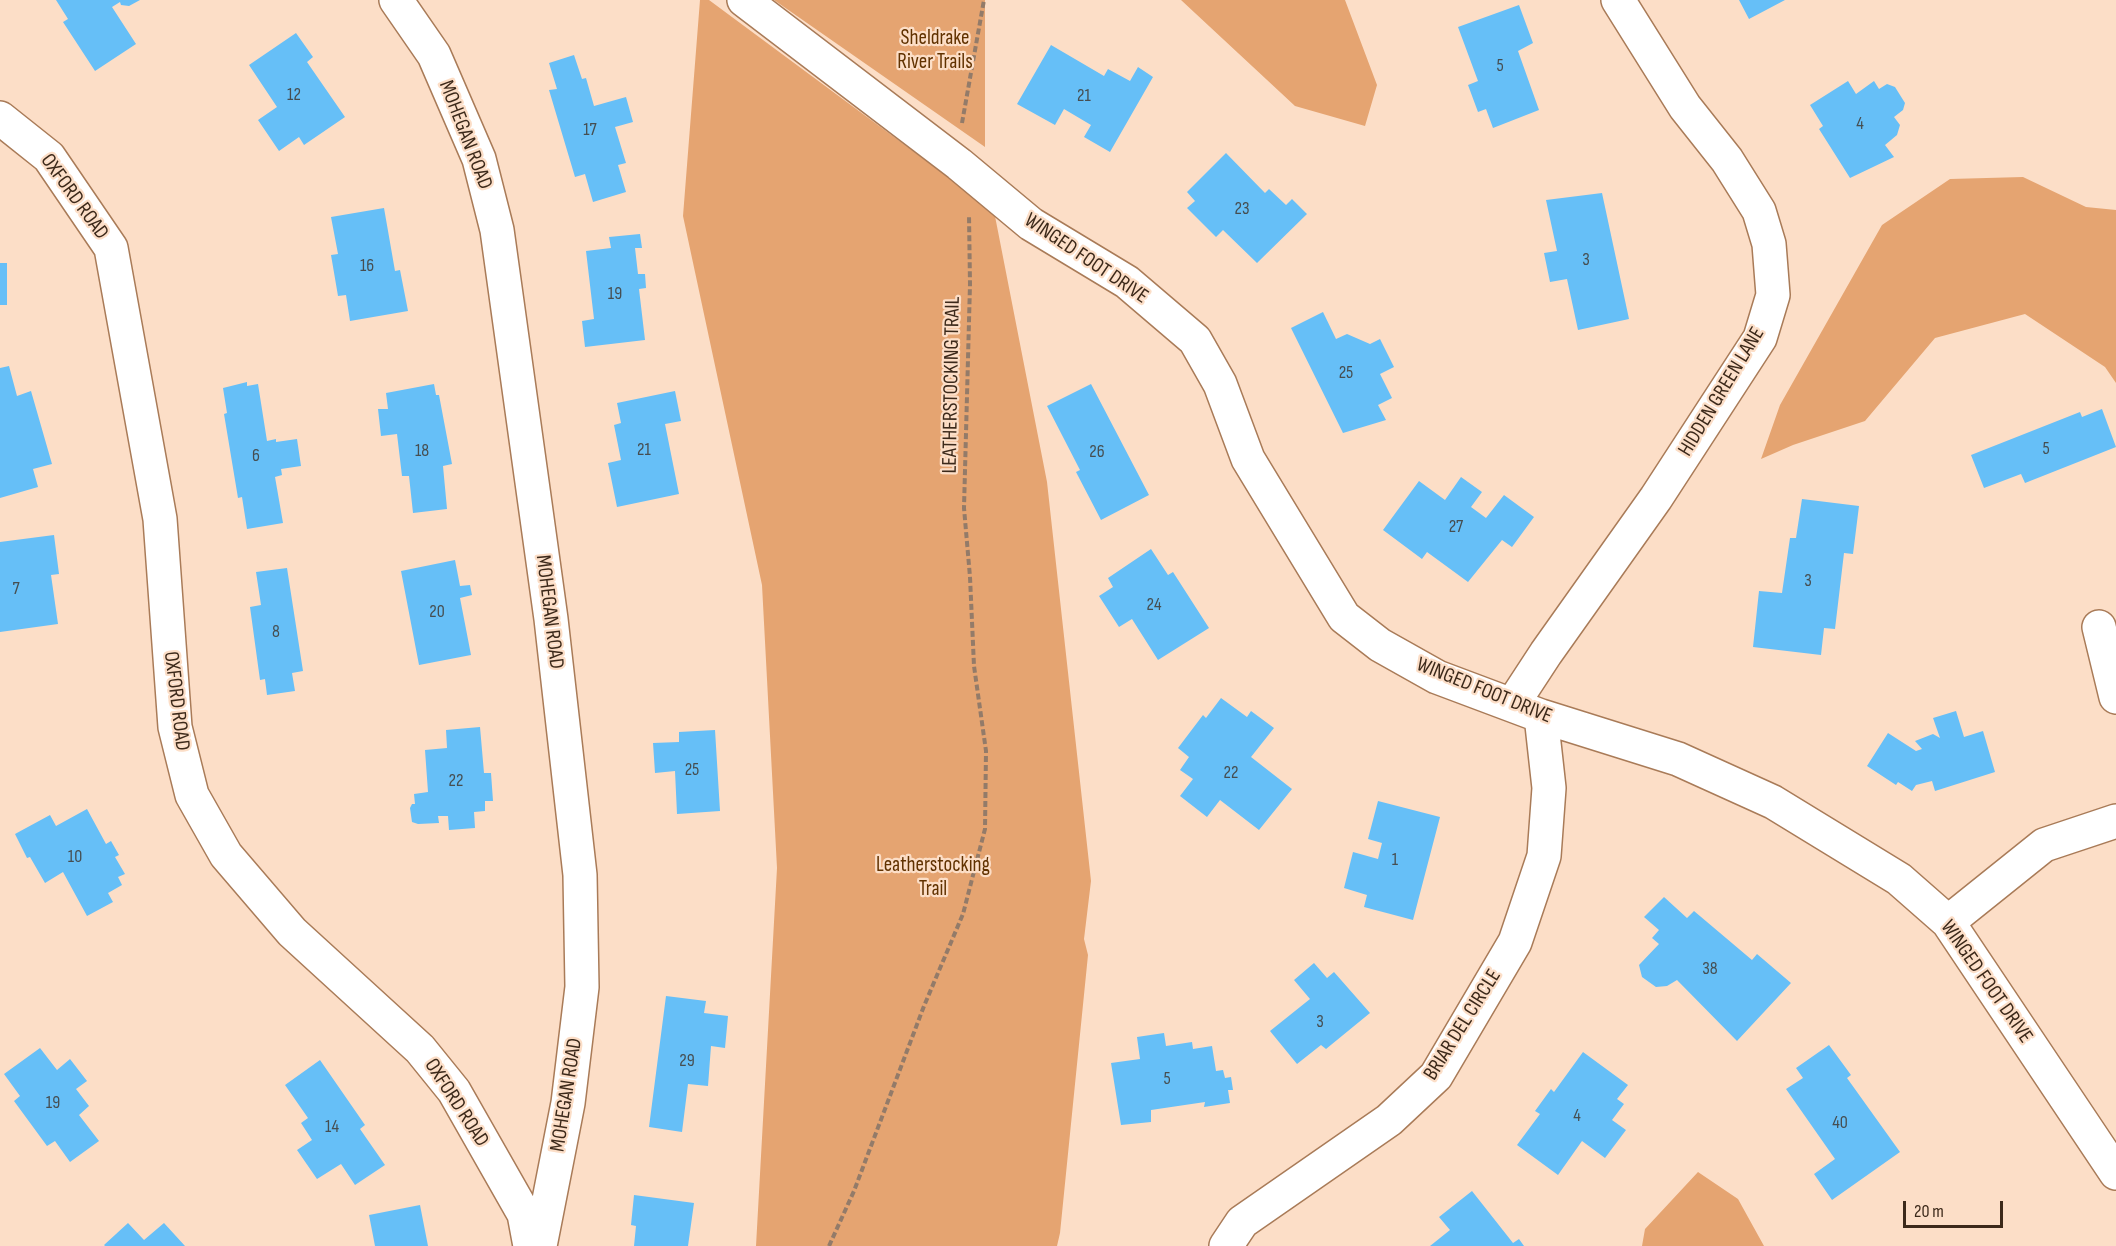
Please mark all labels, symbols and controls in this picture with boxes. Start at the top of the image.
park label: Sheldrake River Trails [897,26,973,76]
house number: 5 [1496,55,1504,77]
street label: MOHEGAN ROAD [433,77,497,193]
house number: 12 [287,84,301,106]
house number: 21 [1077,85,1091,107]
house number: 4 [1856,113,1864,135]
house number: 17 [583,119,597,141]
street label: OXFORD ROAD [34,149,114,245]
house number: 23 [1235,198,1249,220]
street label: WINGED FOOT DRIVE [1019,208,1153,310]
house number: 3 [1582,249,1590,271]
house number: 16 [360,255,374,277]
house number: 19 [608,283,622,305]
street label: LEATHERSTOCKING TRAIL [938,296,966,474]
street label: HIDDEN GREEN LANE [1674,323,1770,461]
house number: 25 [1339,362,1353,384]
house number: 5 [2042,438,2050,460]
house number: 21 [637,439,651,461]
house number: 18 [415,440,429,462]
house number: 26 [1089,441,1105,463]
house number: 6 [252,445,260,467]
house number: 27 [1449,516,1463,538]
street label: MOHEGAN ROAD [530,554,568,670]
house number: 3 [1804,570,1812,592]
house number: 7 [12,578,20,600]
house number: 24 [1147,594,1161,616]
house number: 20 [429,601,445,623]
house number: 8 [272,621,280,643]
street label: OXFORD ROAD [157,650,195,752]
street label: WINGED FOOT DRIVE [1413,652,1555,730]
house number: 25 [685,759,699,781]
house number: 22 [1224,762,1238,784]
house number: 22 [449,770,463,792]
house number: 10 [68,846,82,868]
house number: 1 [1392,849,1398,871]
park label: Leatherstocking Trail [876,853,990,903]
street label: WINGED FOOT DRIVE [1934,916,2038,1048]
house number: 38 [1702,958,1718,980]
street label: BRIAR DEL CIRCLE [1419,965,1507,1085]
house number: 3 [1316,1011,1324,1033]
street label: MOHEGAN ROAD [546,1036,588,1154]
house number: 29 [679,1050,695,1072]
street label: OXFORD ROAD [418,1054,494,1152]
house number: 5 [1163,1068,1171,1090]
house number: 19 [46,1092,60,1114]
house number: 4 [1573,1105,1581,1127]
house number: 40 [1832,1112,1848,1134]
house number: 14 [325,1116,339,1138]
scale bar [1906,1189,2006,1227]
text: 20 m [1914,1201,1944,1222]

